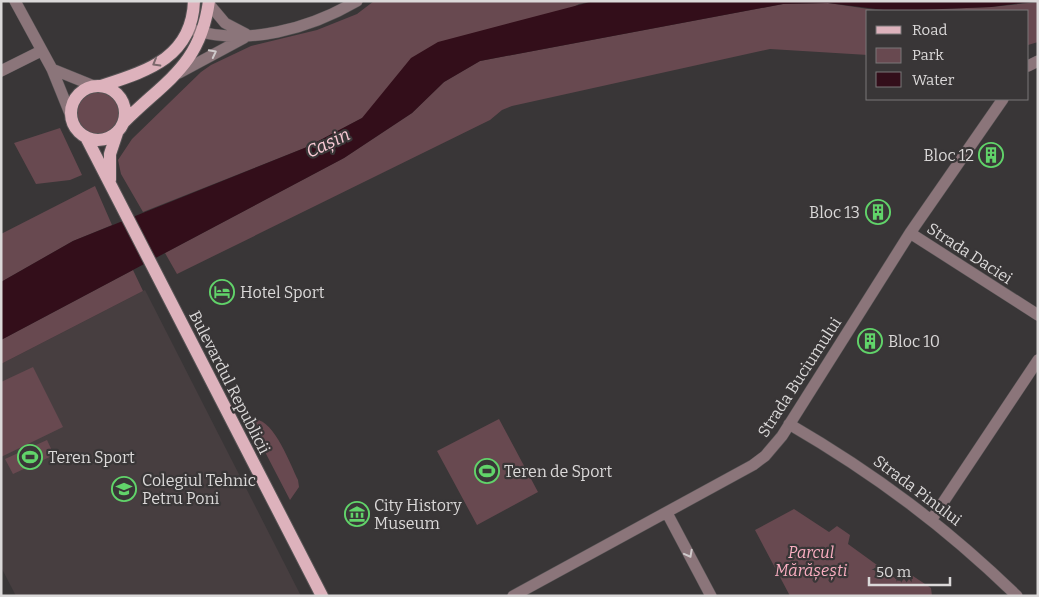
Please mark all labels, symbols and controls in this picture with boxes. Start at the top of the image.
legend [866,10,1029,100]
text: Road [912,21,947,39]
text: Park [912,46,944,64]
one-way arrow [207,49,216,59]
one-way arrow [153,57,162,67]
text: Water [912,71,955,89]
water label: Cașin [303,123,353,163]
building icon: Bloc 12 [978,142,1004,168]
place label: Bloc 12 [923,146,974,165]
building icon: Bloc 13 [865,199,891,225]
place label: Bloc 13 [809,203,860,222]
street label: Strada Daciei [923,219,1016,288]
hotel icon: Hotel Sport [209,279,235,305]
place label: Hotel Sport [240,283,325,302]
street label: Bulevardul Republicii [185,307,274,457]
street label: Strada Buciumului [754,314,845,441]
building icon: Bloc 10 [857,328,883,354]
place label: Bloc 10 [888,332,940,351]
sports icon: Teren Sport [17,444,43,470]
place label: Teren Sport [48,448,135,467]
street label: Strada Pinului [870,451,966,530]
sports icon: Teren de Sport [474,458,500,484]
place label: Teren de Sport [504,462,612,481]
place label: Colegiul Tehnic Petru Poni [142,471,256,508]
school or university icon: Colegiul Tehnic Petru Poni [111,476,137,502]
place label: City History Museum [374,496,462,533]
museum icon: City History Museum [344,501,370,527]
park label: Parcul Mărășești [775,543,848,581]
one-way arrow [683,549,693,558]
scale bar [869,554,950,586]
text: 50 m [876,563,912,581]

